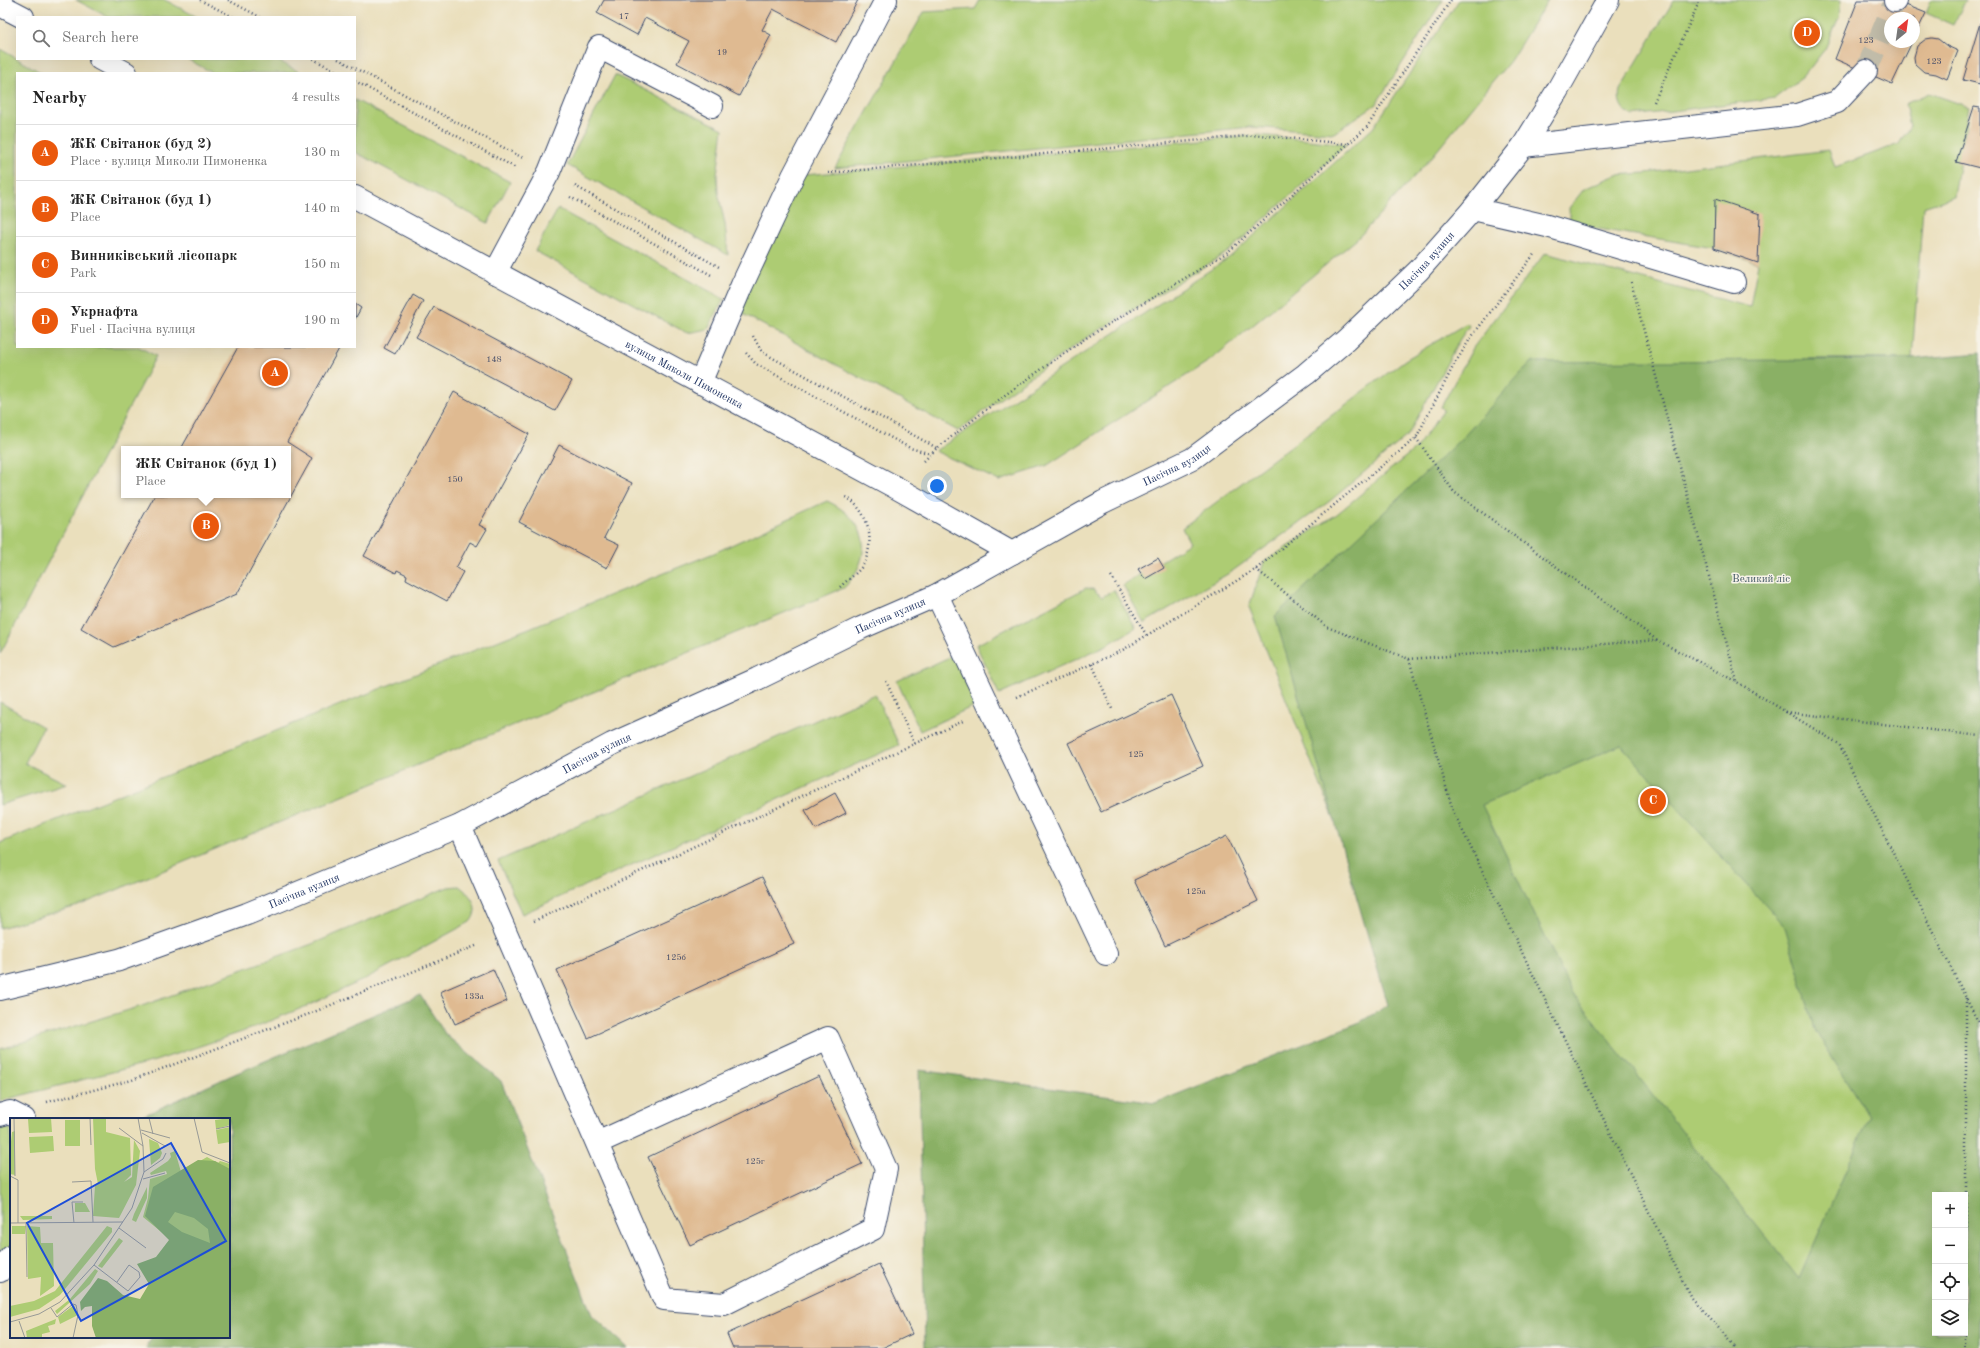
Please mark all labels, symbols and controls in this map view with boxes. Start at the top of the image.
house number: 17 [619,12,629,21]
north arrow [1884,12,1920,48]
search box [16,16,356,60]
pin: D [1794,18,1820,48]
icon: search [30,27,52,49]
text: Search here [62,31,139,46]
house number: 123 [1858,36,1874,45]
house number: 19 [717,48,727,57]
house number: 123 [1926,57,1942,66]
text: Nearby [32,90,87,107]
text: 4 results [291,91,340,104]
text: ЖК Світанок (буд 2) [70,137,211,152]
text: A [40,146,50,159]
text: 130 m [303,146,340,159]
text: Place · вулиця Миколи Пимоненка [70,155,267,168]
text: ЖК Світанок (буд 1) [70,193,211,208]
text: B [40,202,50,215]
text: 140 m [303,202,340,215]
text: Place [70,211,100,224]
street label: Пасічна вулиця [1397,230,1457,293]
text: Винниківський лісопарк [70,249,237,264]
text: C [41,258,49,271]
text: 150 m [303,258,340,271]
text: Park [70,267,97,280]
text: Укрнафта [70,305,138,320]
text: D [40,314,50,327]
text: 190 m [303,314,340,327]
text: Fuel · Пасічна вулиця [70,323,196,336]
street label: вулиця Миколи Пимоненка [623,339,745,412]
house number: 148 [486,355,502,364]
pin: A [262,358,288,388]
street label: Пасічна вулиця [1141,443,1214,489]
popup [121,446,291,498]
text: ЖК Світанок (буд 1) [135,457,277,472]
text: Place [135,475,166,488]
house number: 150 [447,475,463,484]
your location [927,476,947,496]
pin: B [193,511,219,541]
park label: Великий ліс [1732,574,1790,585]
street label: Пасічна вулиця [854,597,928,637]
street label: Пасічна вулиця [561,732,634,777]
house number: 125 [1128,750,1144,759]
pin: C [1640,786,1666,816]
street label: Пасічна вулиця [267,872,342,911]
house number: 125а [1186,887,1207,896]
house number: 125б [666,953,687,962]
house number: 133а [464,992,485,1001]
inset map [10,1118,230,1338]
house number: 125г [745,1157,765,1166]
map controls [1932,1192,1968,1336]
button: + [1932,1192,1968,1228]
button: − [1932,1228,1968,1264]
button: locate [1932,1264,1968,1300]
button: layers [1932,1300,1968,1336]

